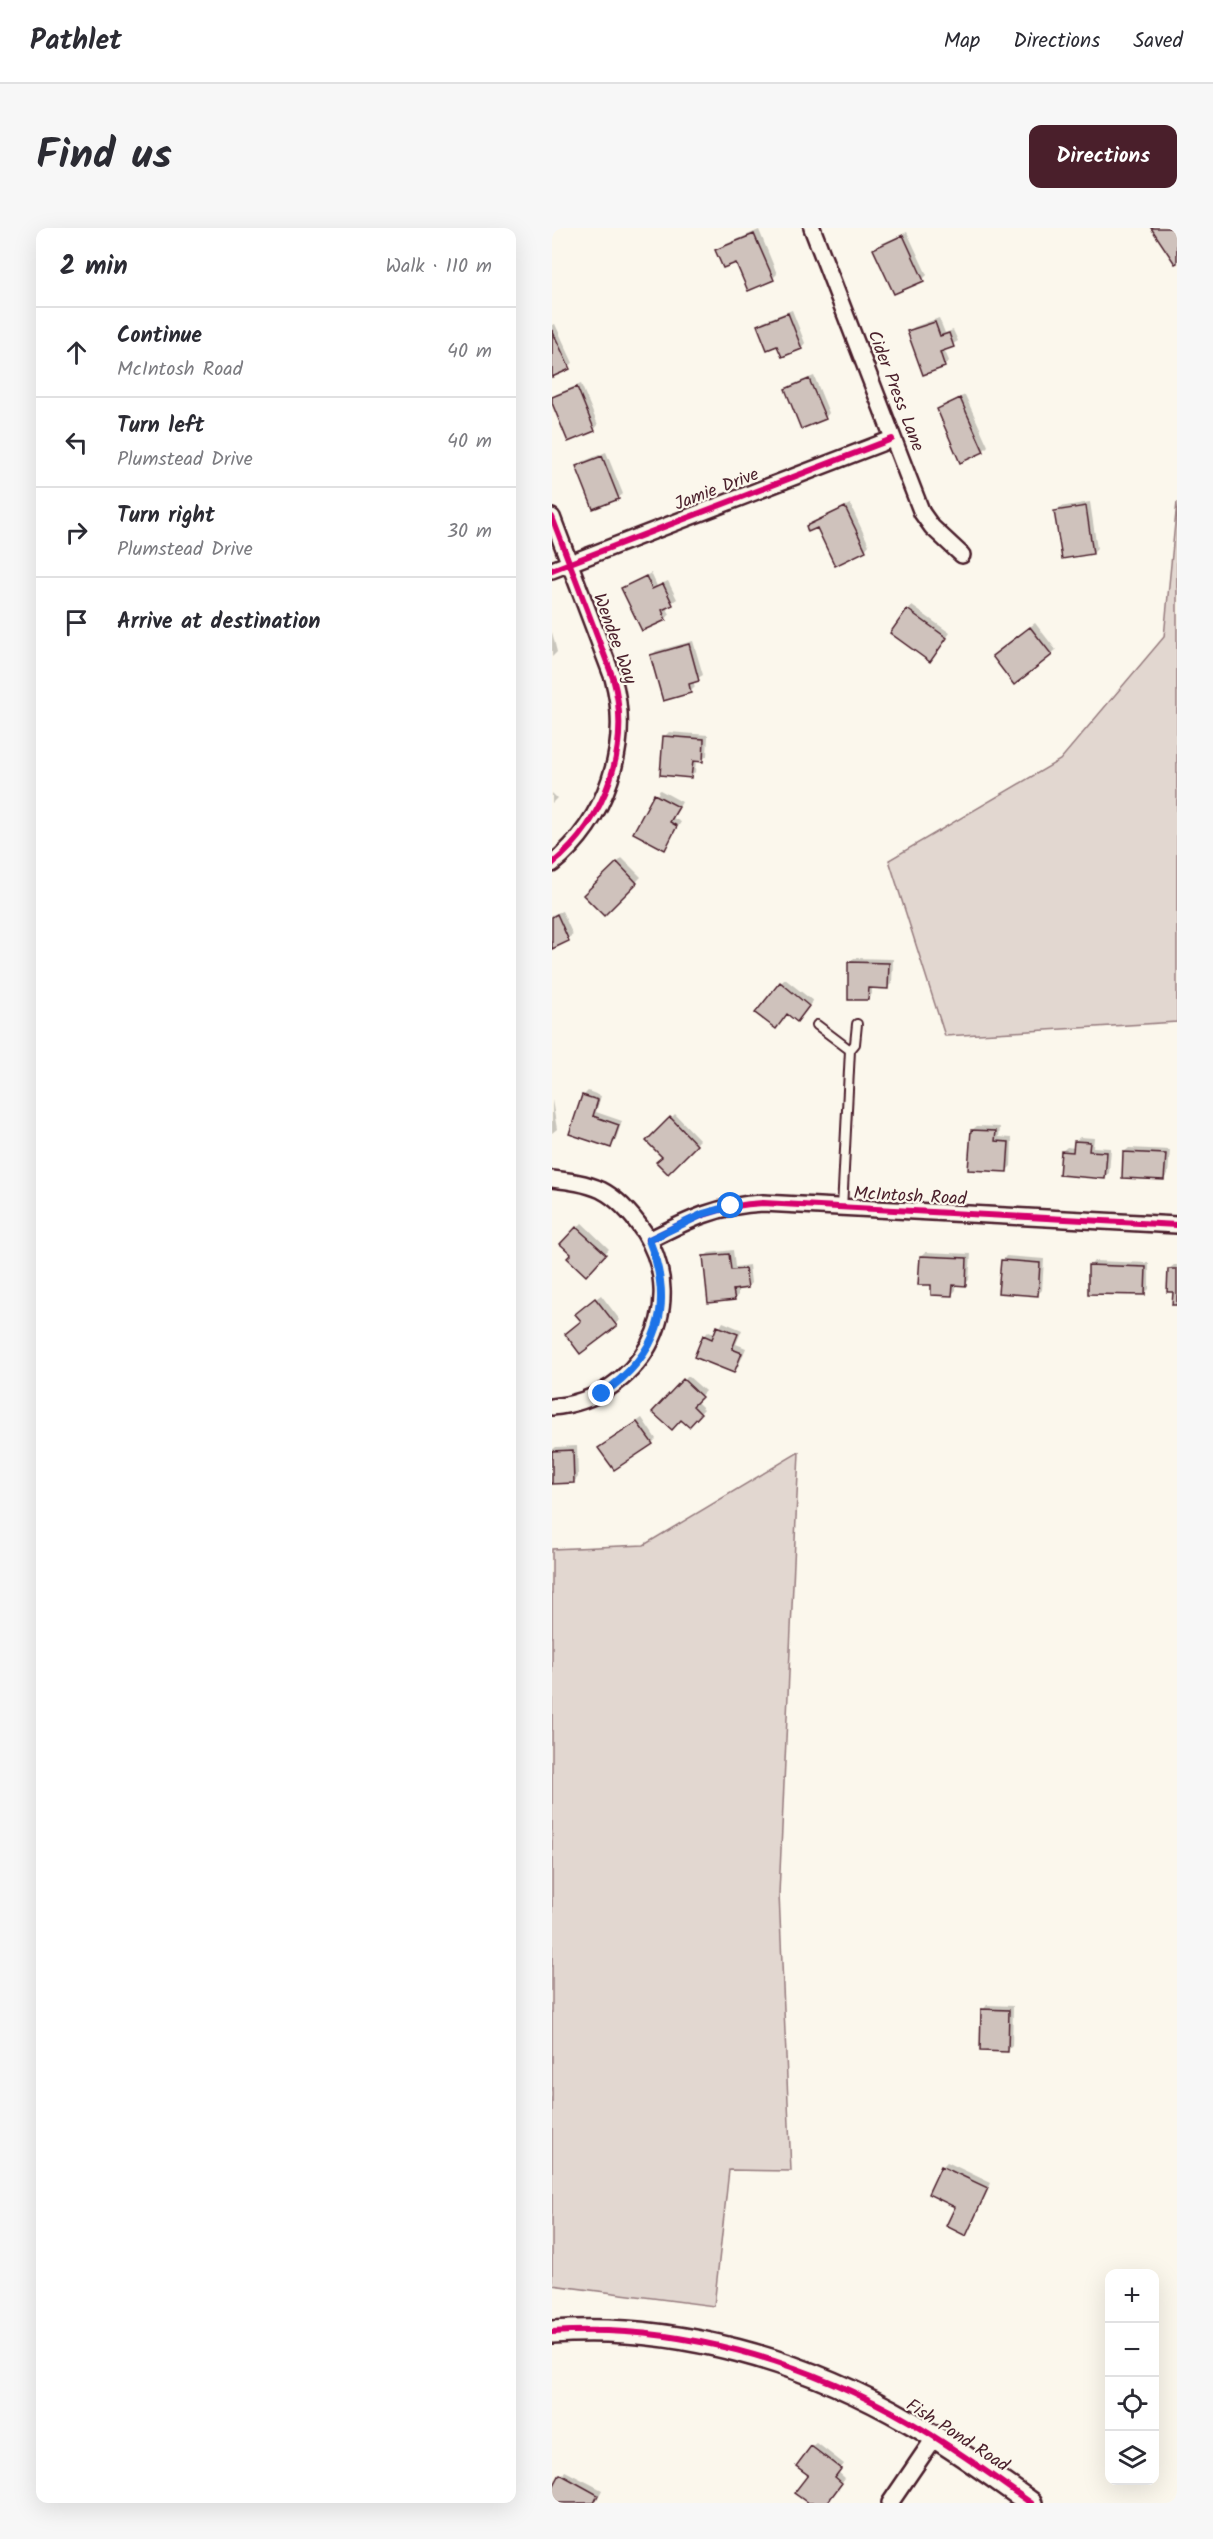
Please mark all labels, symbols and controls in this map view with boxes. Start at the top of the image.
text: Pathlet [30,19,122,64]
text: Map [944,25,980,58]
text: Directions [1013,25,1100,58]
text: Saved [1133,25,1183,58]
text: Find us [36,123,172,190]
button: Directions [1029,125,1177,188]
text: 2 min [60,246,128,288]
text: Walk · 110 m [385,251,492,283]
text: Continue [117,319,202,354]
street label: Cider Press Lane [859,326,931,456]
icon: ahead [60,336,93,369]
text: 40 m [447,336,492,368]
text: McIntosh Road [117,354,243,386]
text: Turn left [117,409,204,444]
icon: left [60,426,93,459]
text: 40 m [447,426,492,458]
text: Plumstead Drive [117,444,253,476]
street label: Jamie Drive [671,461,763,519]
text: Turn right [117,499,215,534]
icon: right [60,516,93,549]
text: 30 m [447,516,492,548]
text: Plumstead Drive [117,534,253,566]
street label: Wendee Way [584,589,644,689]
text: Arrive at destination [117,605,320,640]
icon: arrive [60,606,93,639]
street label: McIntosh Road [853,1180,968,1214]
route start [717,1192,743,1218]
route end [588,1380,614,1406]
map controls [1105,2269,1159,2485]
button: + [1105,2269,1159,2323]
button: − [1105,2323,1159,2377]
button: locate [1105,2377,1159,2431]
street label: Fish Pond Road [900,2392,1015,2481]
button: layers [1105,2431,1159,2485]

